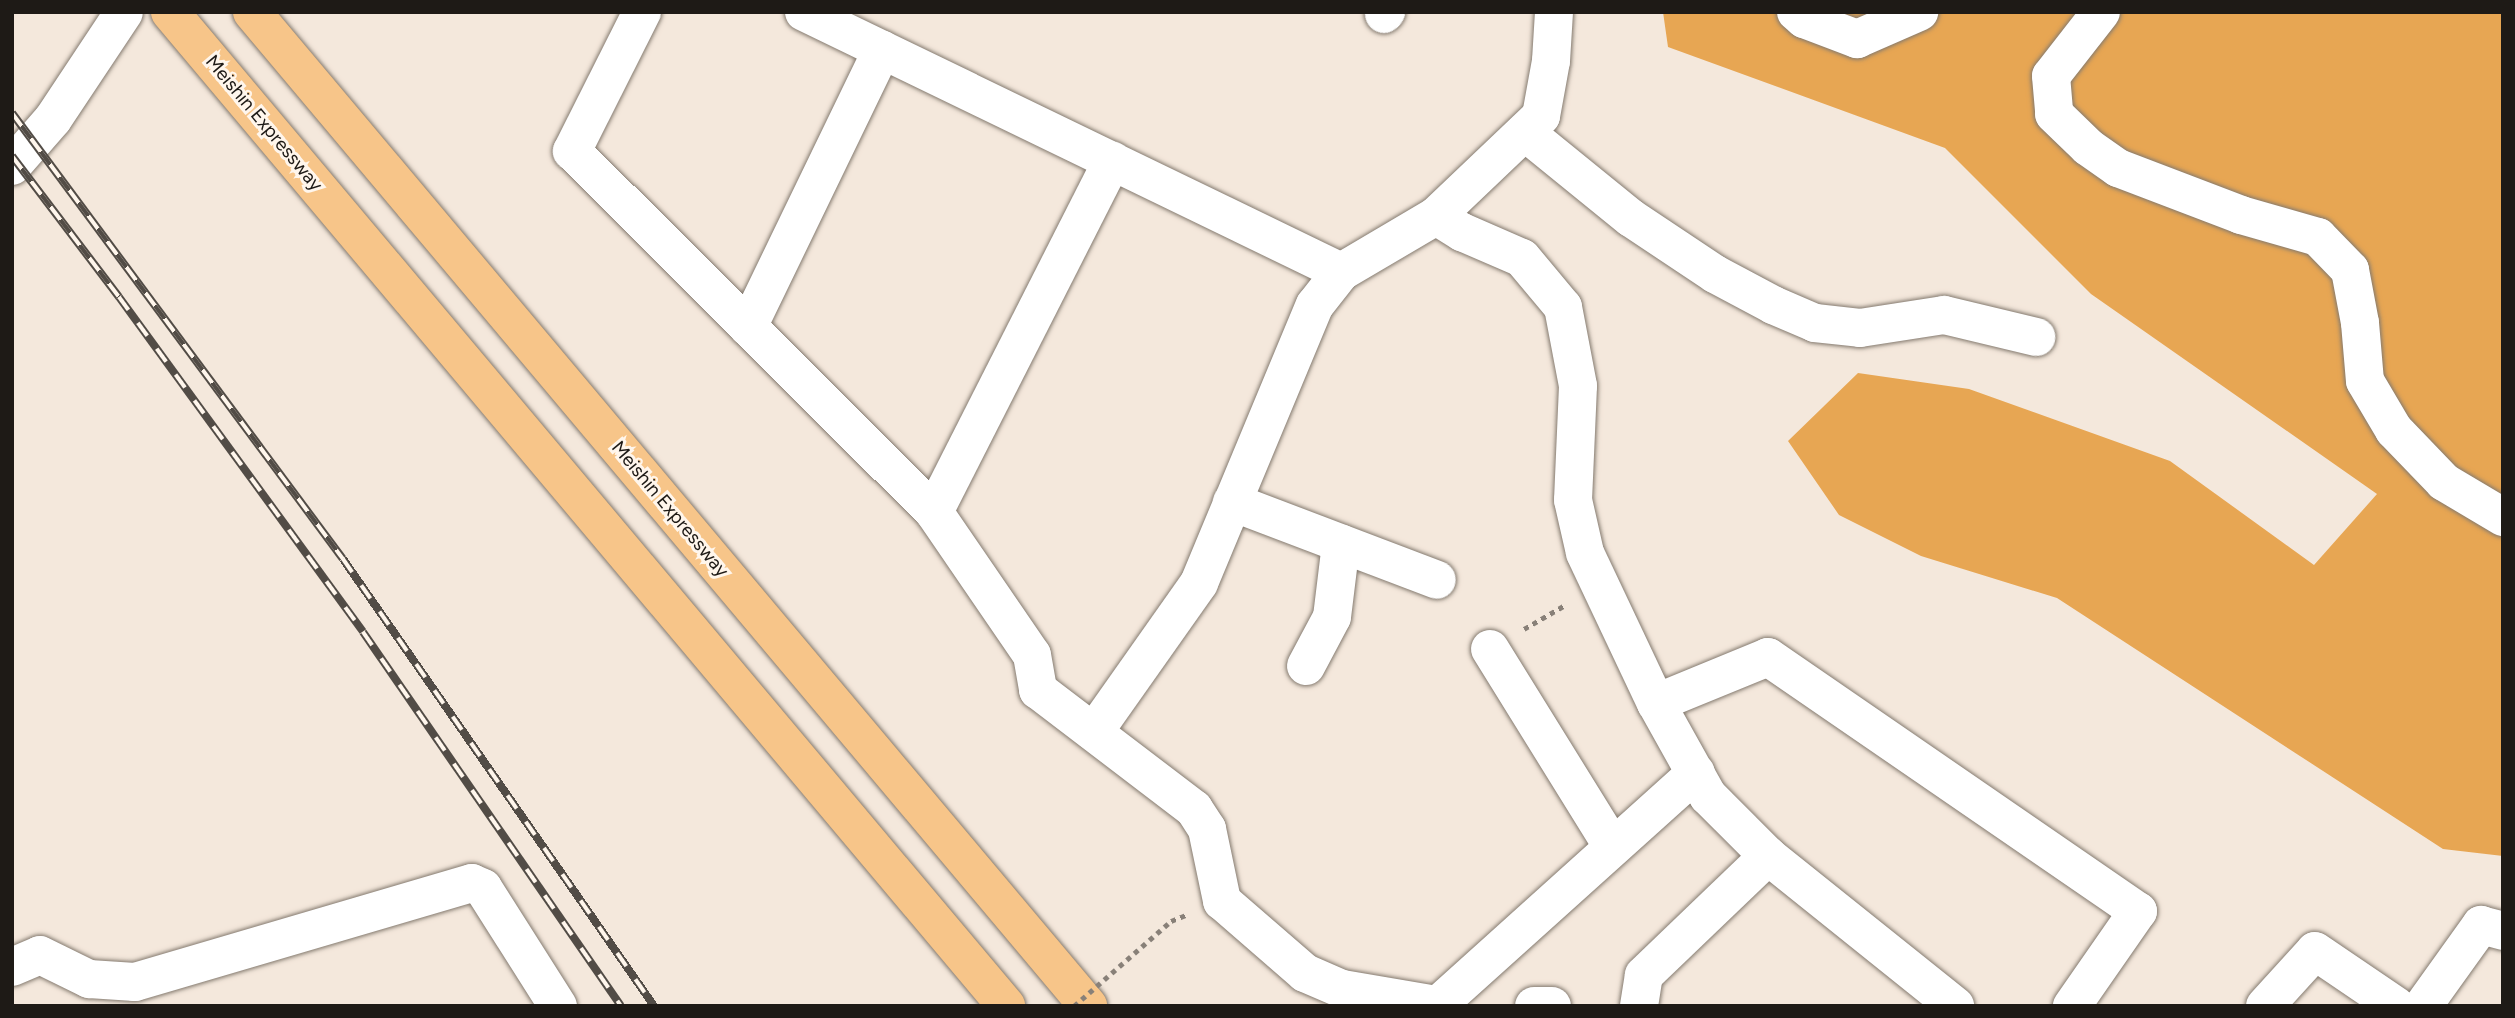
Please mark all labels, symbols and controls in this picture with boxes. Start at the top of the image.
street label: Meishin Expressway [201,50,327,196]
street label: Meishin Expressway [607,436,733,582]

